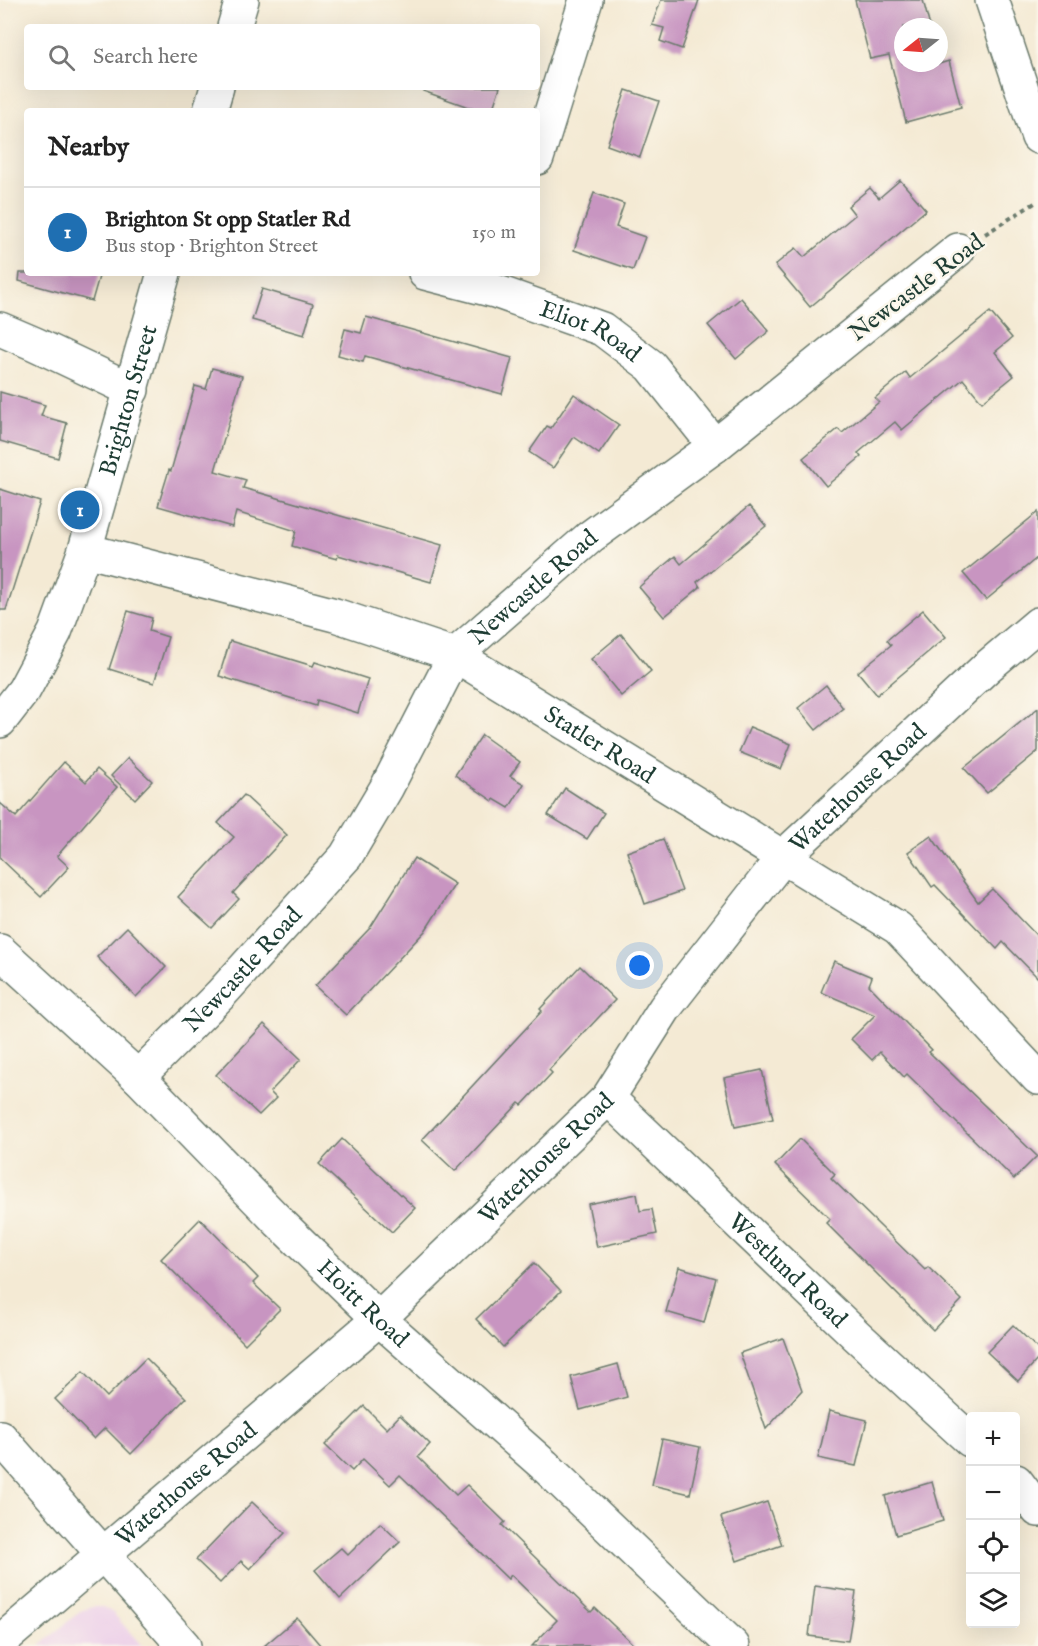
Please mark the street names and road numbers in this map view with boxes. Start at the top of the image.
street label: Newcastle Road [843,227,991,349]
street label: Eliot Road [535,294,647,370]
street label: Brighton Street [93,322,165,480]
street label: Newcastle Road [463,523,605,653]
street label: Statler Road [538,700,661,792]
street label: Waterhouse Road [783,717,934,860]
street label: Newcastle Road [177,901,310,1040]
street label: Waterhouse Road [473,1086,621,1231]
street label: Westlund Road [721,1207,853,1335]
street label: Hoitt Road [310,1253,415,1355]
street label: Waterhouse Road [109,1416,264,1554]

